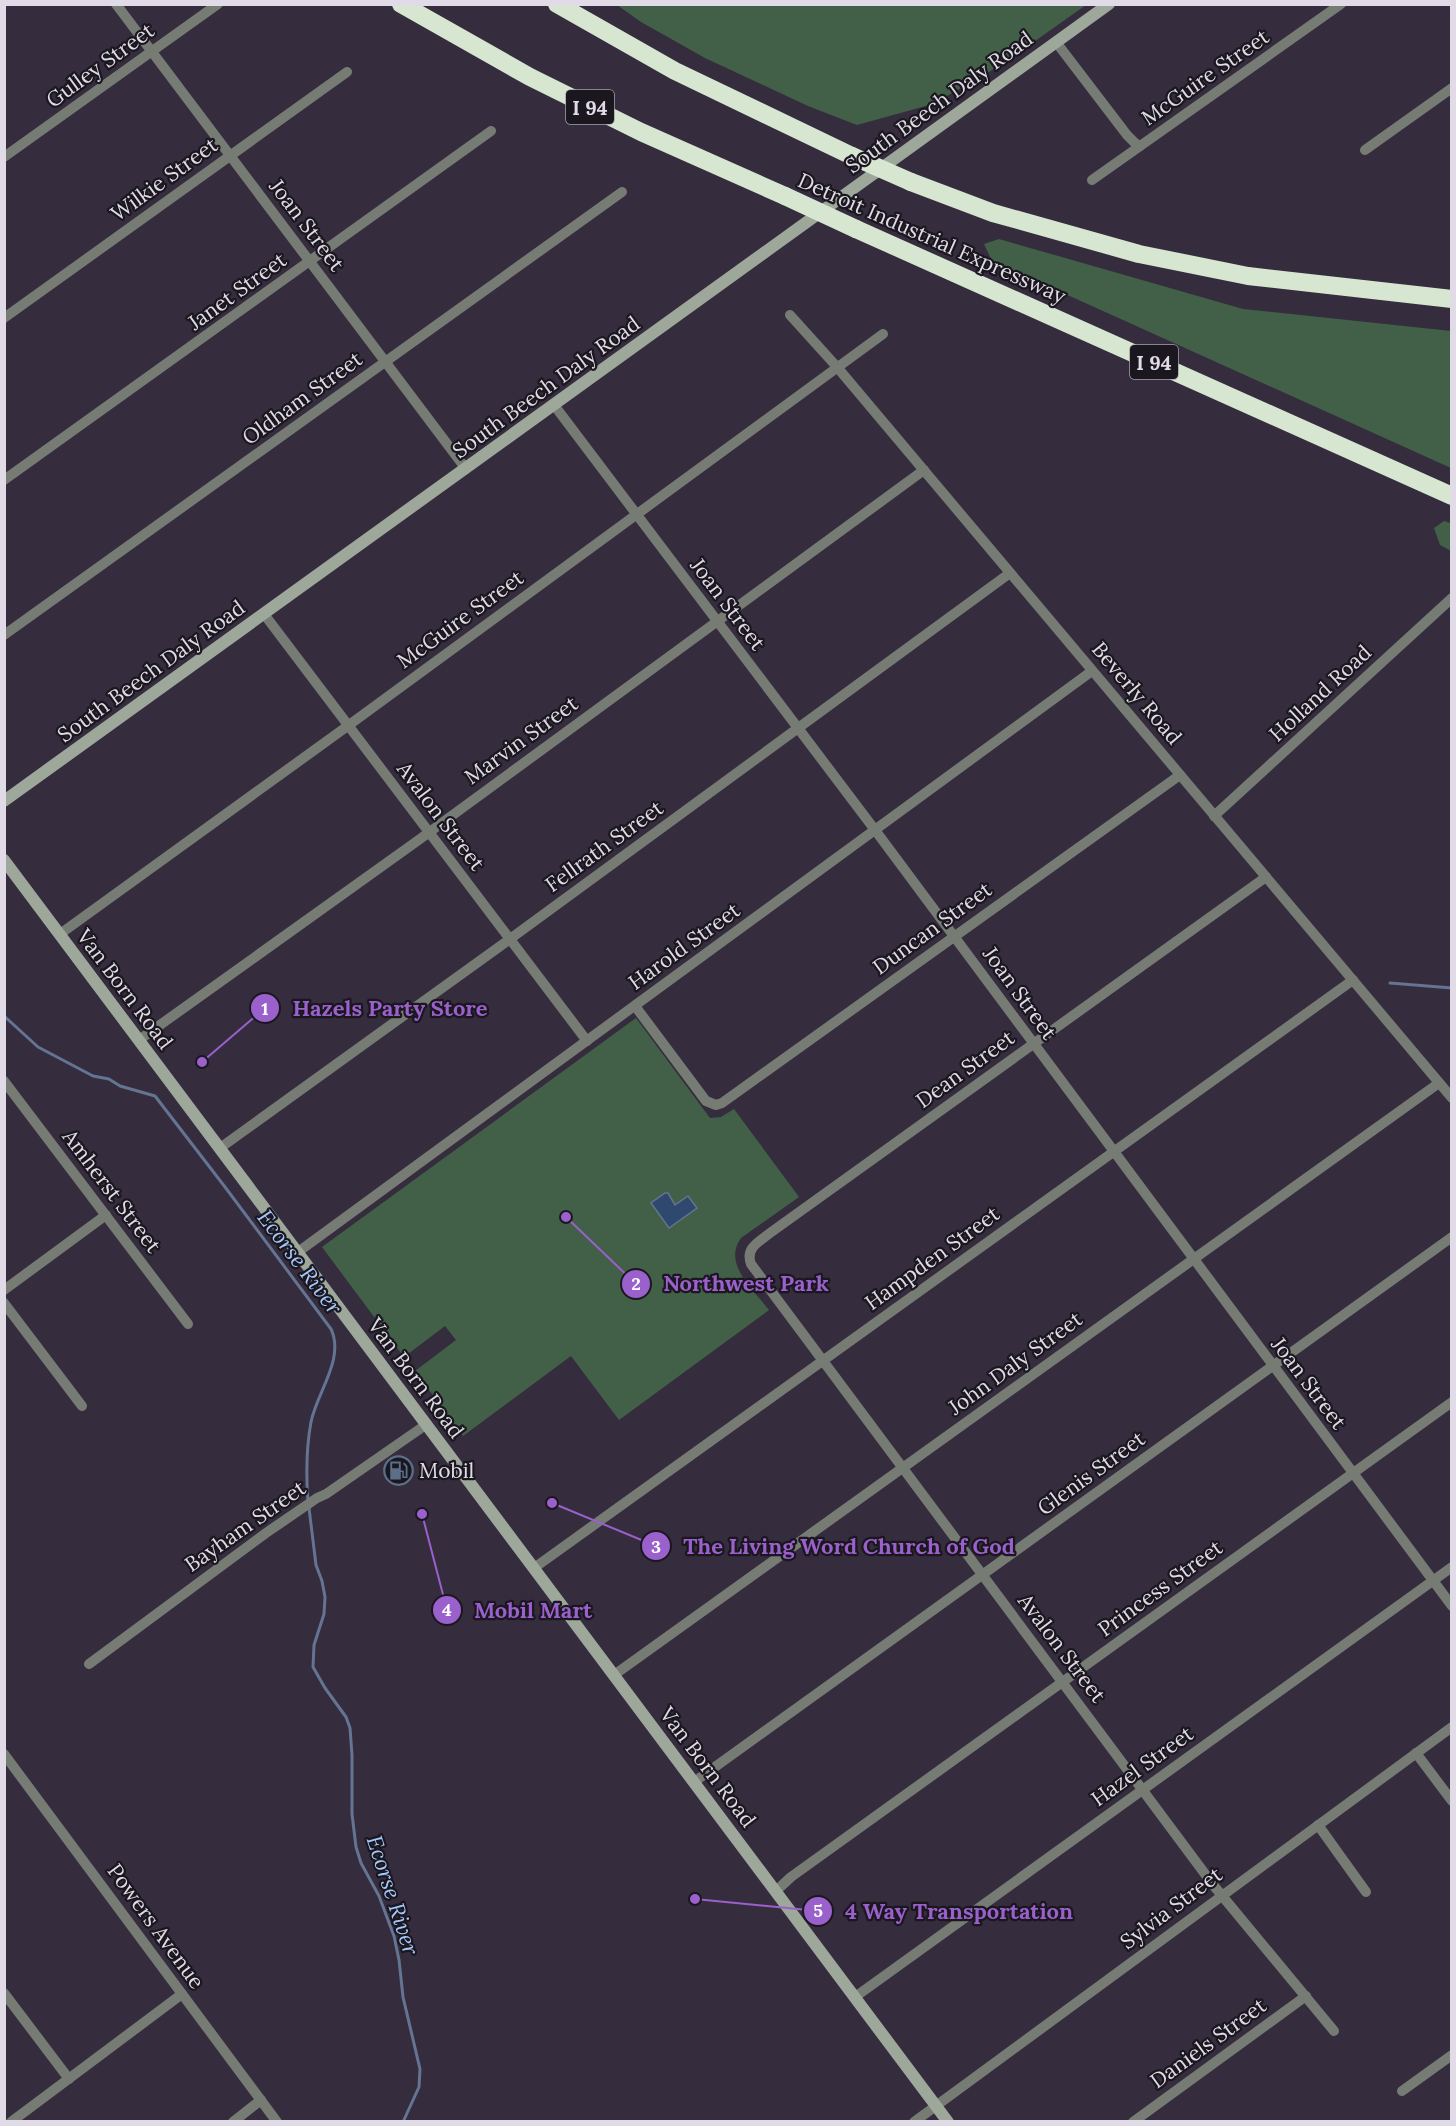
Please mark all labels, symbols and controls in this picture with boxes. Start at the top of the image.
street label: Gulley Street [41,16,160,113]
street label: McGuire Street [1136,22,1275,131]
street label: South Beech Daly Road [840,25,1038,179]
road number: I 94 [566,90,614,124]
street label: Wilkie Street [105,131,224,227]
street label: Detroit Industrial Expressway [794,167,1070,309]
street label: Joan Street [263,173,351,277]
street label: Janet Street [182,246,292,336]
street label: South Beech Daly Road [447,310,645,464]
street label: Oldham Street [237,345,368,451]
road number: I 94 [1130,345,1178,379]
street label: Joan Street [684,552,772,656]
street label: McGuire Street [391,563,529,674]
street label: South Beech Daly Road [52,594,250,748]
street label: Beverly Road [1086,636,1188,750]
street label: Holland Road [1263,639,1377,747]
street label: Marvin Street [459,689,584,790]
street label: Avalon Street [391,755,491,877]
street label: Fellrath Street [540,794,669,898]
street label: Duncan Street [867,875,998,980]
street label: Harold Street [623,896,746,996]
street label: Van Born Road [70,923,179,1055]
street label: Joan Street [977,940,1063,1046]
callout: Hazels Party Store [250,988,499,1028]
text: Hazels Party Store [292,994,488,1022]
text: 1 [261,997,269,1020]
street label: Dean Street [910,1024,1020,1114]
street label: Amherst Street [56,1123,168,1259]
street label: Hampden Street [859,1200,1005,1316]
water label: Ecorse River [251,1204,349,1321]
callout: Northwest Park [621,1264,841,1304]
text: Northwest Park [663,1269,829,1297]
text: 2 [631,1272,641,1295]
street label: John Daly Street [942,1305,1088,1421]
street label: Van Born Road [361,1312,470,1444]
street label: Joan Street [1265,1331,1353,1435]
street label: Glenis Street [1032,1424,1151,1521]
fuel station icon: Mobil [382,1454,414,1486]
place label: Mobil [419,1457,474,1484]
street label: Bayham Street [179,1474,312,1578]
callout: The Living Word Church of God [641,1526,1027,1566]
text: The Living Word Church of God [683,1532,1015,1560]
street label: Princess Street [1092,1533,1228,1642]
text: 3 [651,1535,661,1558]
street label: Avalon Street [1012,1587,1112,1709]
callout: Mobil Mart [432,1590,604,1630]
text: Mobil Mart [474,1596,593,1624]
text: 4 [442,1598,452,1621]
street label: Van Born Road [653,1701,762,1833]
street label: Hazel Street [1086,1719,1199,1812]
water label: Ecorse River [361,1832,426,1959]
street label: Powers Avenue [102,1858,210,1994]
street label: Sylvia Street [1115,1860,1228,1955]
callout: 4 Way Transportation [803,1891,1085,1931]
text: 4 Way Transportation [845,1897,1073,1925]
text: 5 [813,1899,823,1922]
street label: Daniels Street [1145,1991,1272,2094]

